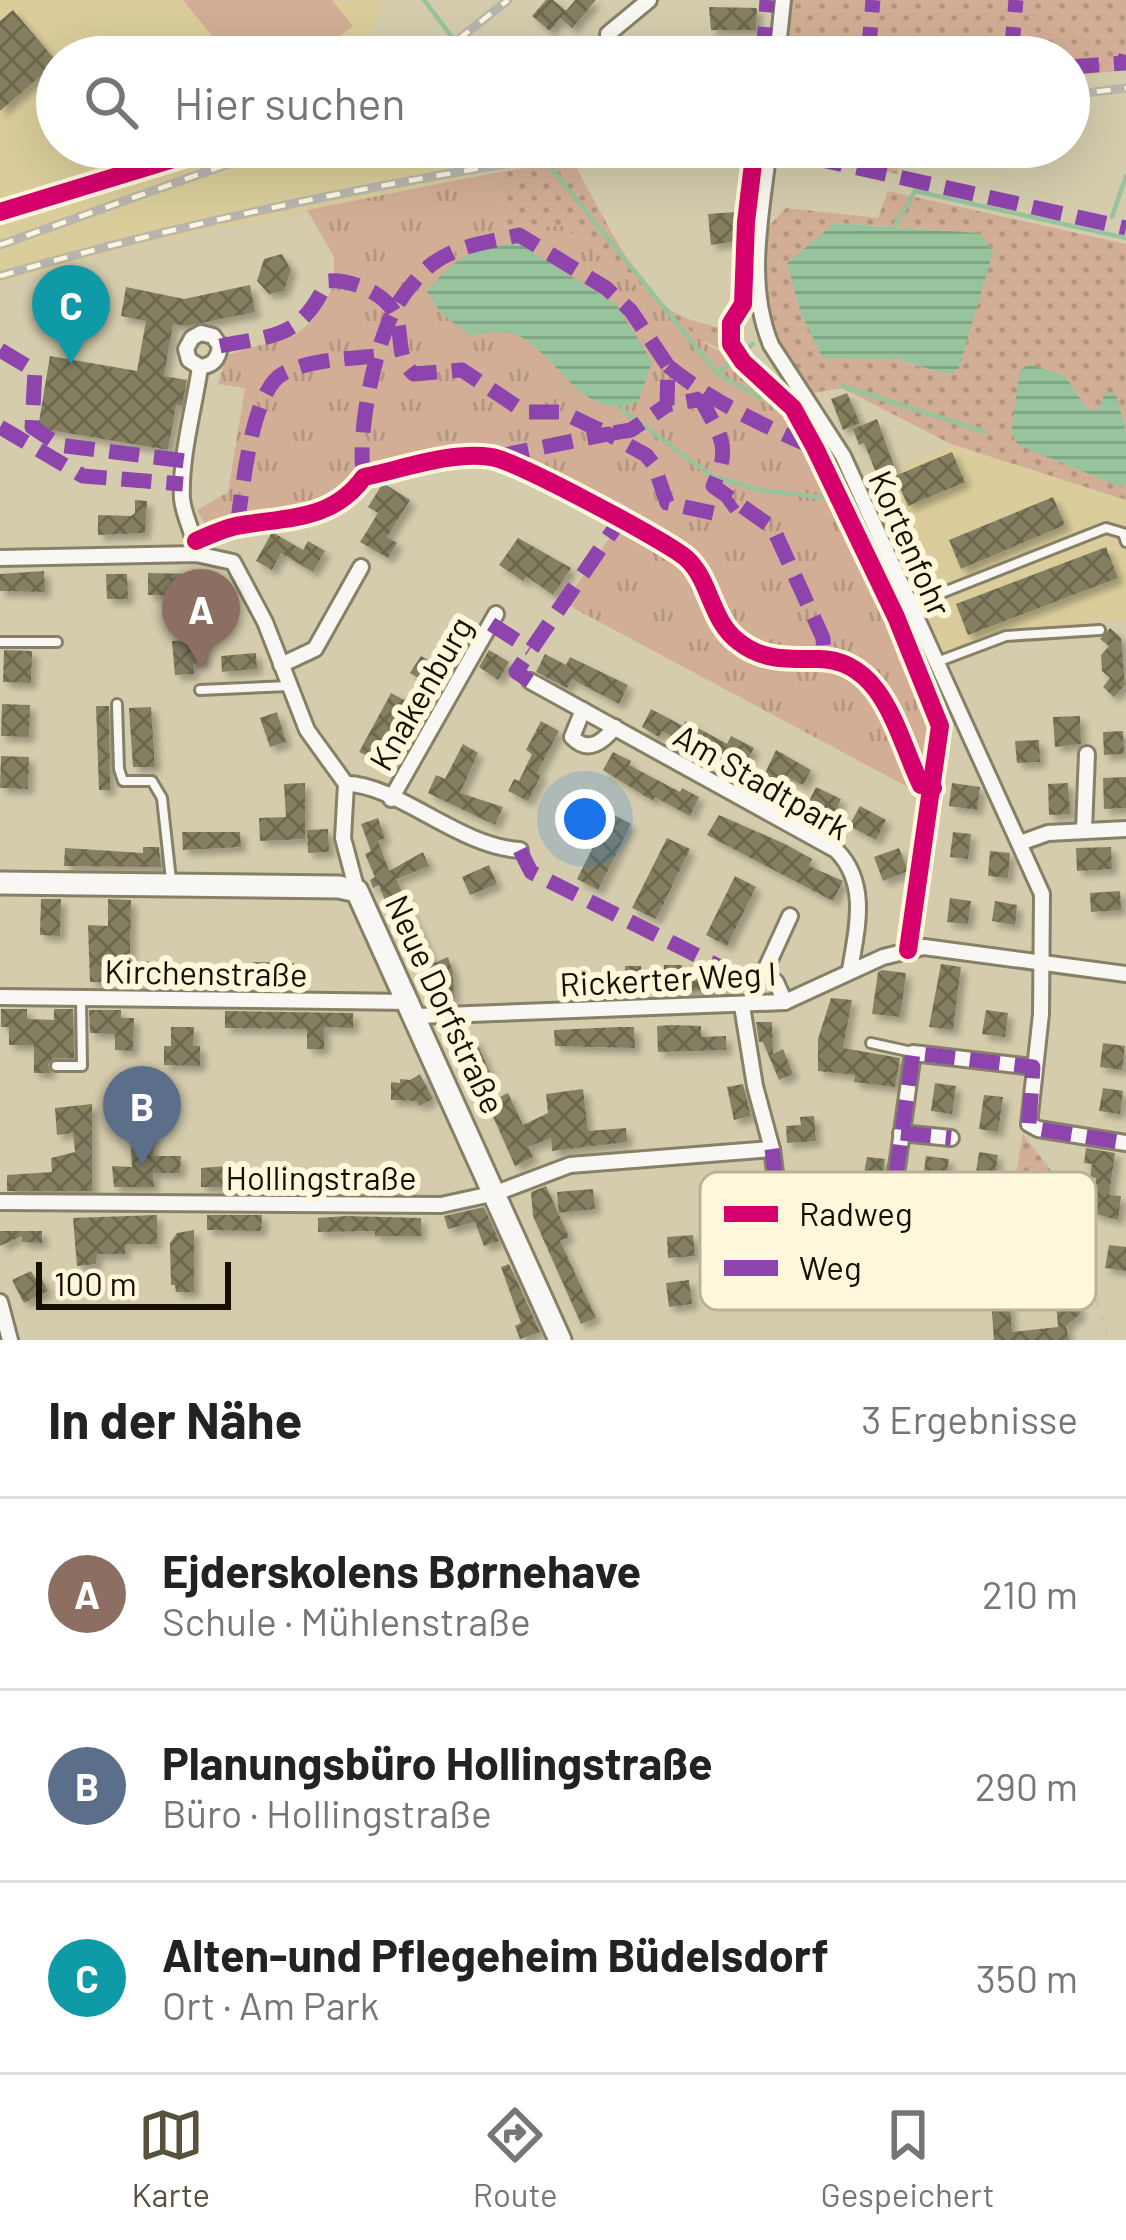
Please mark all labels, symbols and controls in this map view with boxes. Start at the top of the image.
search box [36,36,1090,168]
icon: search [78,69,144,135]
text: Hier suchen [174,75,406,129]
pin: C [32,265,110,364]
street label: Kortenfohr [861,464,961,622]
pin: A [162,569,240,668]
street label: Knakenburg [360,609,480,777]
street label: Am Stadtpark [667,715,857,847]
your location [555,789,615,849]
street label: Neue Dorfstraße [378,888,514,1120]
street label: Kirchenstraße [104,950,308,994]
street label: Rickerter Weg I [558,952,778,1004]
pin: B [103,1066,181,1165]
street label: Hollingstraße [225,1157,417,1197]
legend [700,1172,1096,1310]
text: Radweg [799,1193,913,1233]
text: Weg [799,1247,862,1287]
scale bar [36,1256,231,1309]
text: 100 m [54,1263,137,1303]
text: In der Nähe [48,1388,302,1449]
text: 3 Ergebnisse [861,1395,1078,1442]
text: Ejderskolens Børnehave [162,1543,641,1597]
text: A [74,1570,100,1617]
text: 210 m [982,1570,1078,1617]
text: Schule · Mühlenstraße [162,1597,531,1644]
text: Planungsbüro Hollingstraße [162,1735,713,1789]
text: B [75,1762,99,1809]
text: 290 m [975,1762,1078,1809]
text: Büro · Hollingstraße [162,1789,492,1836]
text: Alten-und Pflegeheim Büdelsdorf [162,1927,829,1981]
text: C [75,1954,99,2001]
text: 350 m [976,1954,1078,2001]
text: Ort · Am Park [162,1981,379,2028]
tab: Karte [131,2102,210,2214]
tab: Route [473,2102,558,2214]
tab: Gespeichert [820,2102,995,2214]

